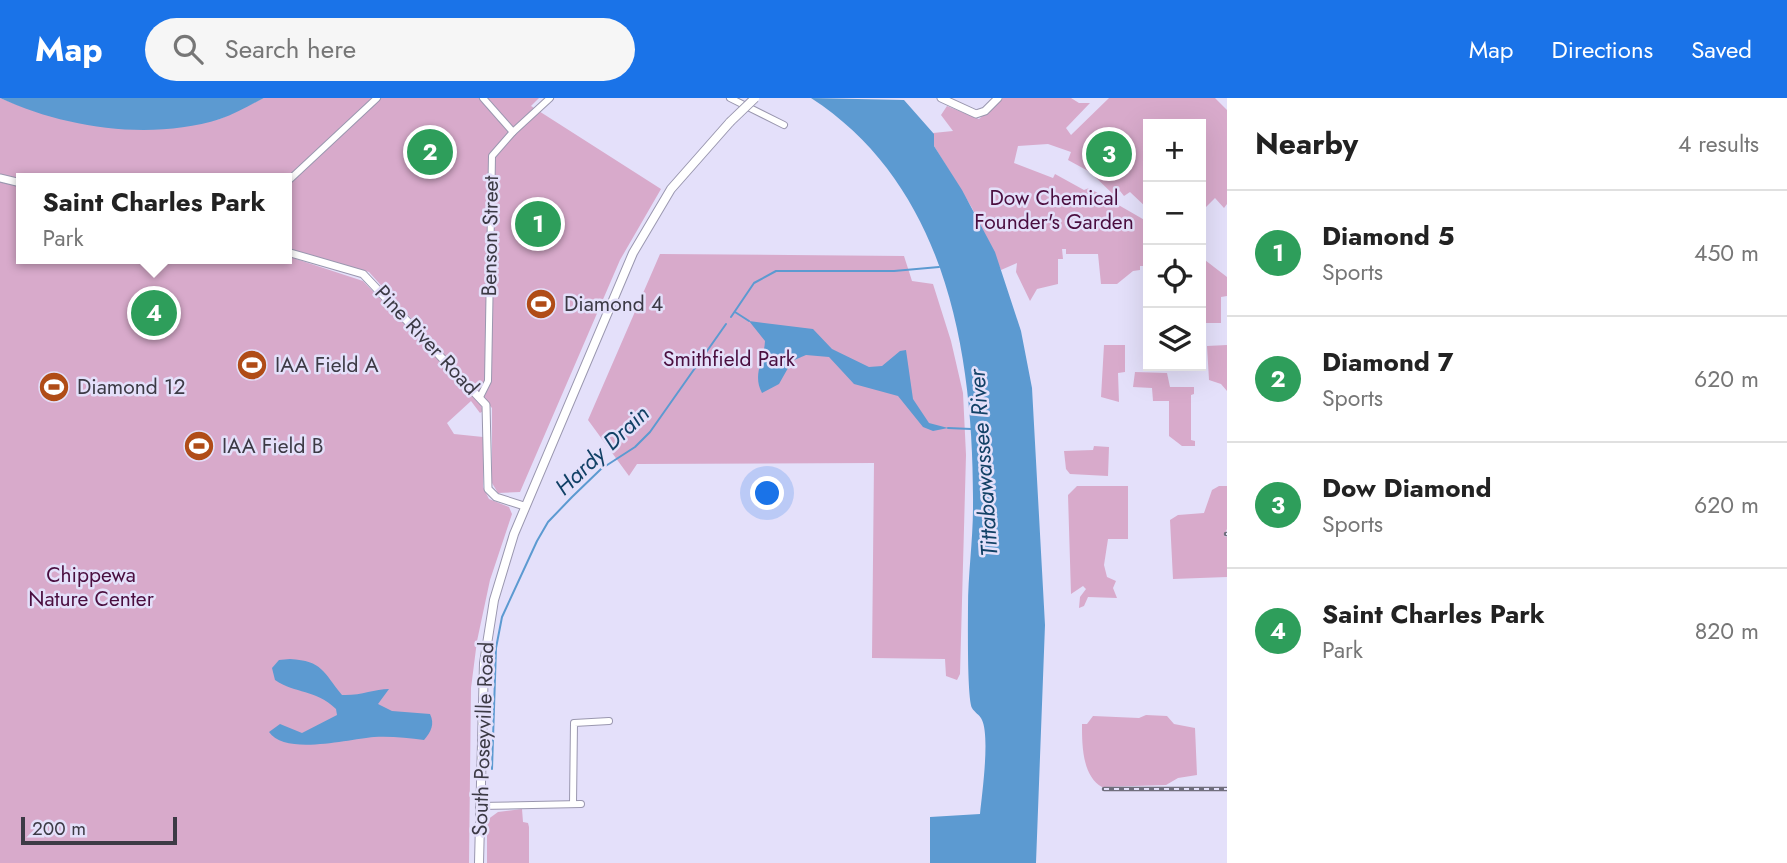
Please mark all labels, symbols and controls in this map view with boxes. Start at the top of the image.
search box [145,18,635,81]
text: Map [35,26,103,73]
icon: search [169,30,207,68]
text: Search here [225,30,356,68]
text: Map [1469,32,1514,67]
text: Directions [1552,32,1653,67]
text: Saved [1691,32,1752,67]
map controls [1143,119,1206,371]
button: + [1143,119,1206,182]
text: Nearby [1255,122,1358,165]
pin: 2 [407,126,453,178]
text: 4 results [1678,127,1759,161]
pin: 3 [1086,128,1132,180]
popup [16,173,292,264]
street label: Benson Street [474,175,506,297]
button: − [1143,182,1206,245]
text: Saint Charles Park [43,183,265,221]
park label: Dow Chemical Founder's Garden [974,183,1134,237]
pin: 1 [515,198,561,250]
text: Diamond 5 [1322,217,1454,255]
text: Park [43,221,84,255]
text: 1 [1272,236,1284,270]
text: 450 m [1694,236,1759,270]
button: locate [1143,245,1206,308]
text: Sports [1322,255,1383,289]
street label: Pine River Road [368,278,486,402]
pin: 4 [131,287,177,339]
sports icon: Diamond 4 [524,287,558,321]
place label: Diamond 4 [564,289,663,319]
button: layers [1143,308,1206,371]
text: Diamond 7 [1322,343,1453,381]
park label: Smithfield Park [663,344,796,374]
sports icon: IAA Field A [235,348,269,382]
place label: IAA Field A [275,350,379,380]
text: 2 [1270,362,1286,396]
text: 620 m [1694,362,1759,396]
water label: Tittabawassee River [959,367,1007,558]
sports icon: Diamond 12 [37,370,71,404]
place label: Diamond 12 [77,372,185,402]
text: Sports [1322,381,1383,415]
water label: Hardy Drain [547,397,657,503]
sports icon: IAA Field B [182,429,216,463]
place label: IAA Field B [222,431,323,461]
text: Dow Diamond [1322,469,1492,507]
your location [750,476,784,510]
text: 3 [1271,488,1285,522]
text: 620 m [1694,488,1759,522]
text: Sports [1322,507,1383,541]
park label: Chippewa Nature Center [28,560,155,614]
text: Saint Charles Park [1322,595,1545,633]
text: 4 [1270,614,1286,648]
text: 820 m [1695,614,1759,648]
text: Park [1322,633,1363,667]
street label: South Poseyville Road [465,641,501,837]
scale bar [21,814,177,846]
text: 200 m [32,815,86,842]

